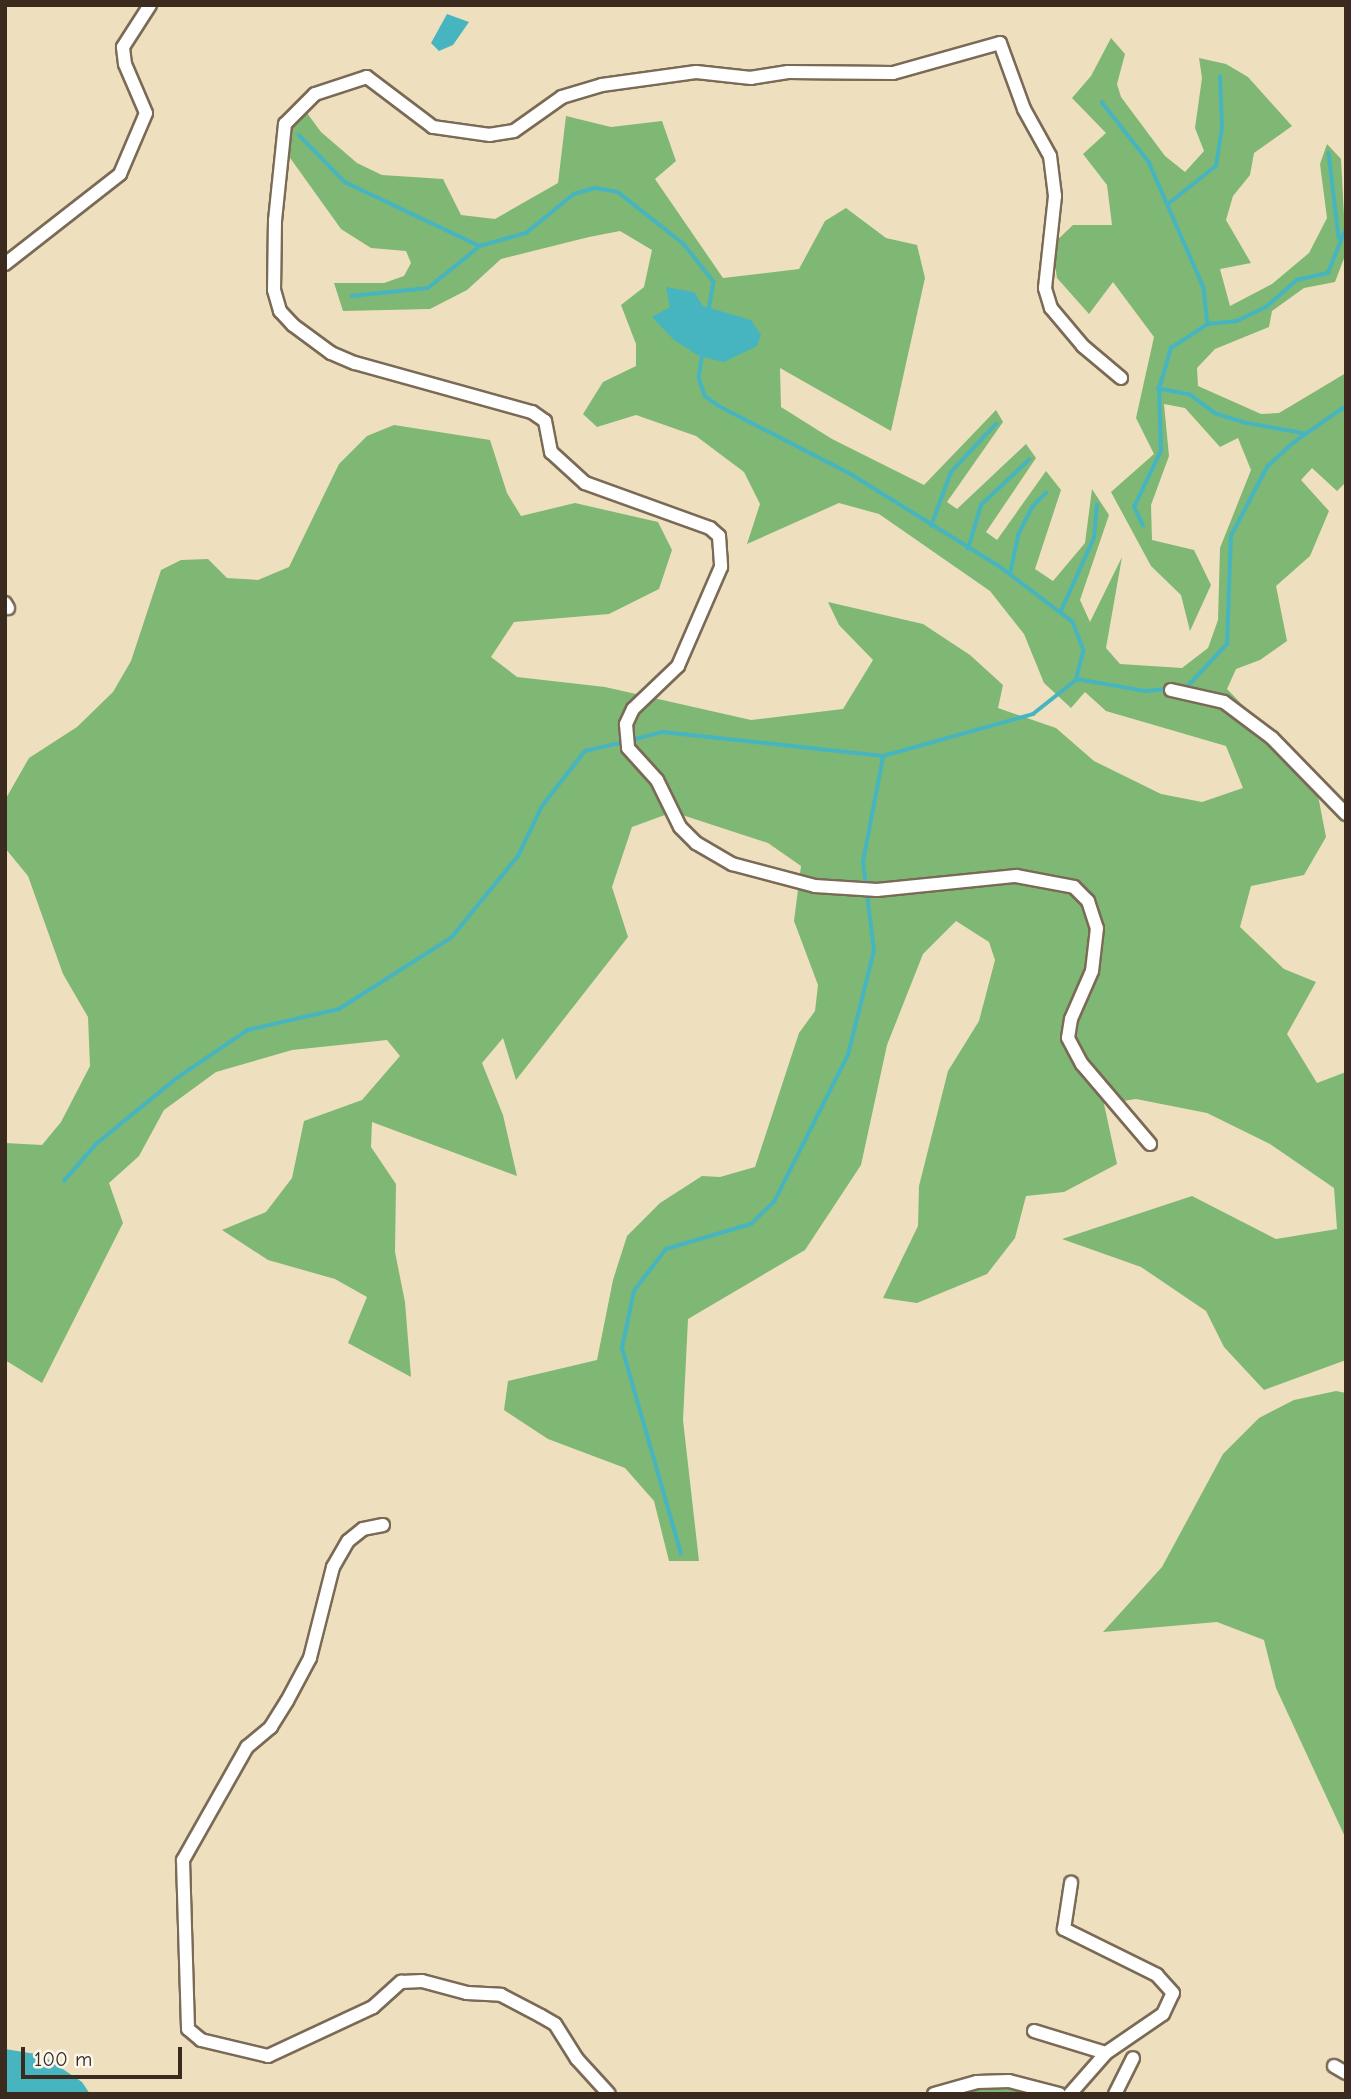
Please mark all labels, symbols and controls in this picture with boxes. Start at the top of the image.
scale bar [24,2032,186,2076]
text: 100 m [34,2047,92,2071]

